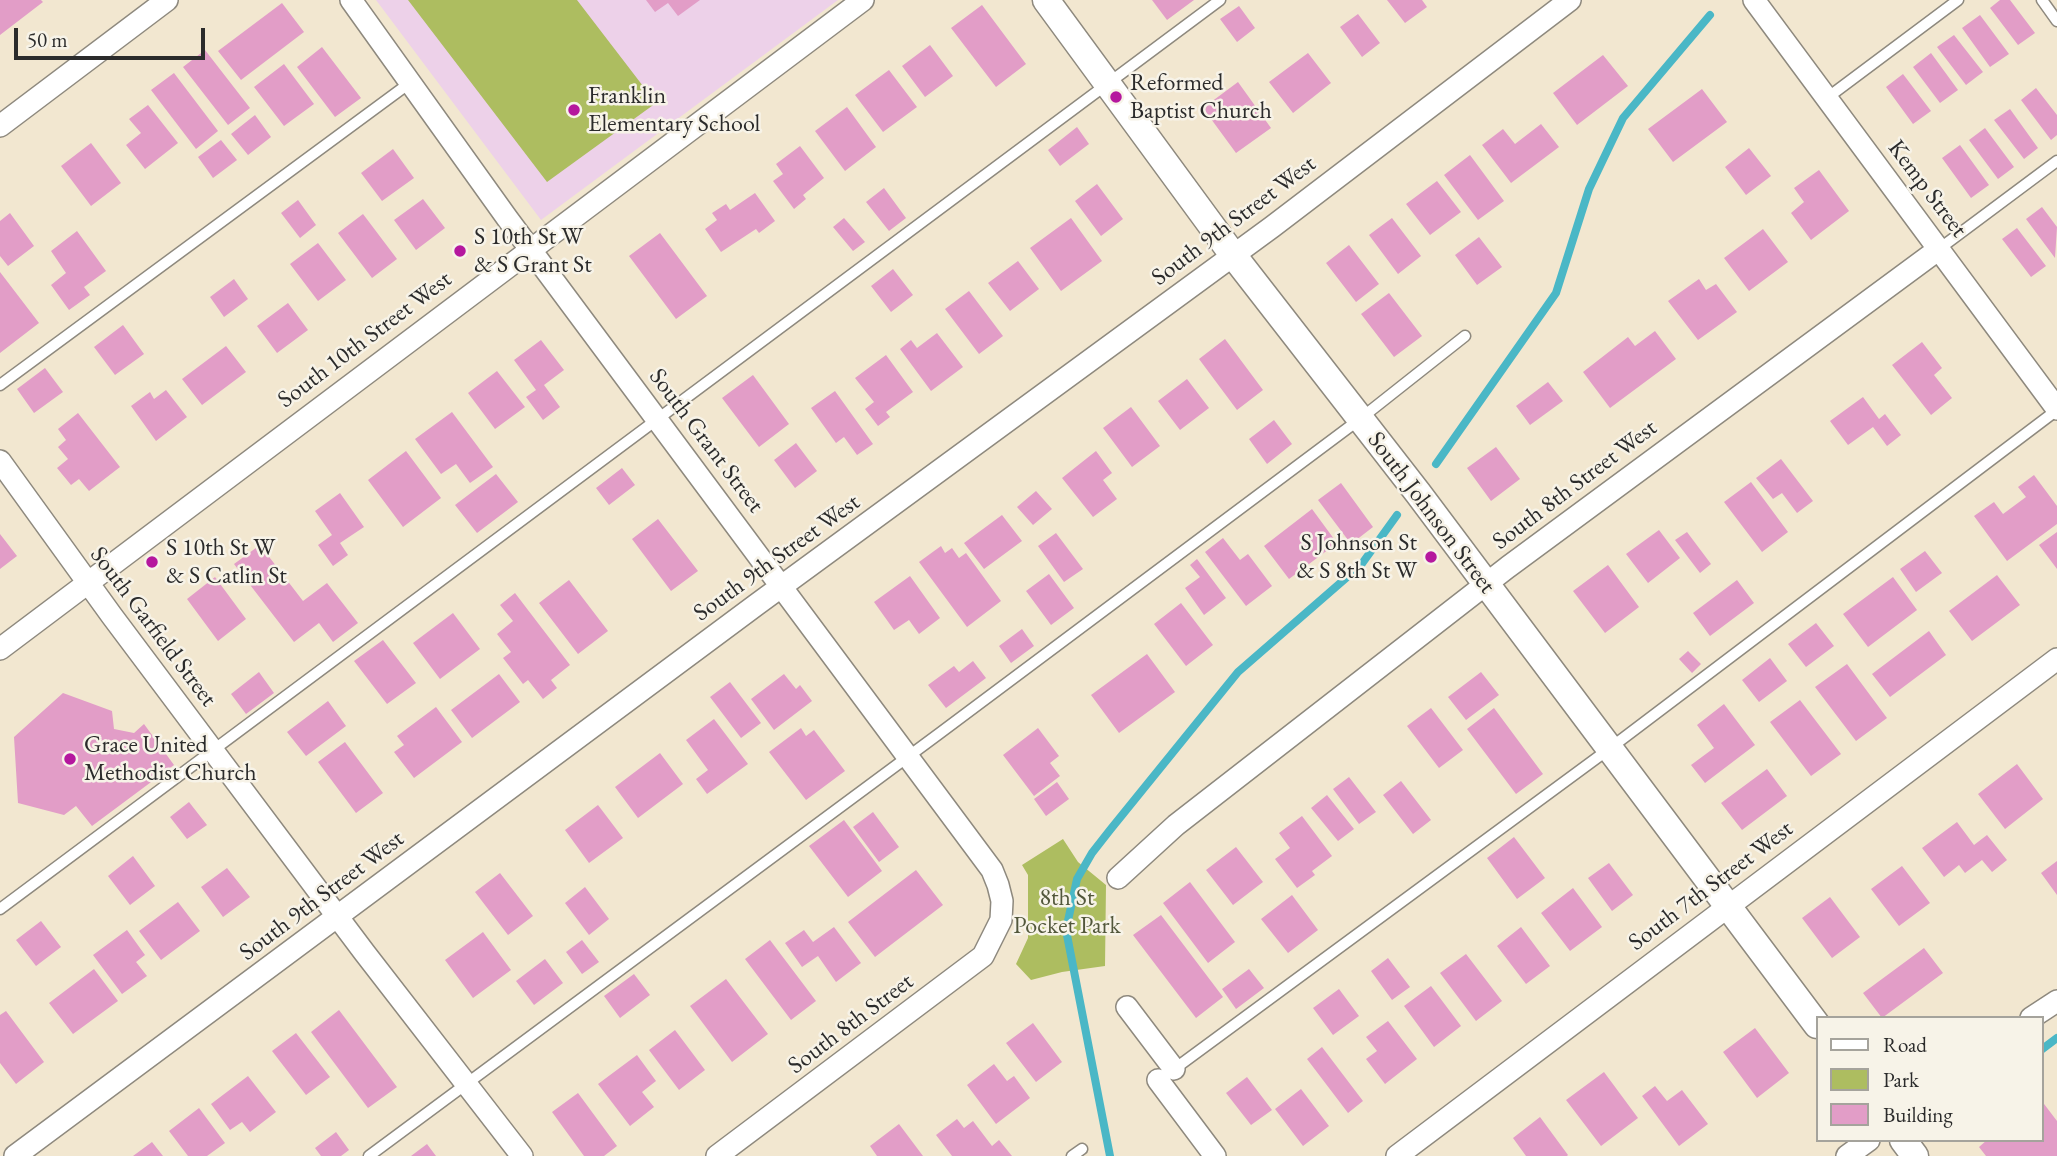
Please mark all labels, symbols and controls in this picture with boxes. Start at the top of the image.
scale bar [18,14,208,58]
text: 50 m [27,26,68,53]
place label: Reformed Baptist Church [1130,69,1272,125]
place label: Franklin Elementary School [588,82,760,138]
marker: Reformed Baptist Church [1108,89,1124,105]
marker: Franklin Elementary School [566,102,582,118]
street label: Kemp Street [1881,135,1973,243]
street label: South 9th Street West [1146,150,1322,292]
place label: S 10th St W & S Grant St [474,223,592,279]
marker: S 10th St W & S Grant St [452,243,468,259]
street label: South 10th Street West [273,265,457,415]
street label: South Grant Street [642,363,770,519]
street label: South 8th Street West [1487,414,1663,556]
street label: South Johnson Street [1361,426,1501,600]
street label: South 9th Street West [688,488,866,628]
place label: S Johnson St & S 8th St W [1296,529,1417,585]
place label: S 10th St W & S Catlin St [166,534,287,590]
street label: South Garfield Street [84,541,222,713]
marker: S Johnson St & S 8th St W [1423,549,1439,565]
marker: S 10th St W & S Catlin St [144,554,160,570]
place label: Grace United Methodist Church [84,731,257,787]
marker: Grace United Methodist Church [62,751,78,767]
street label: South 7th Street West [1623,815,1799,957]
street label: South 9th Street West [234,825,410,967]
park label: 8th St Pocket Park [1013,884,1121,940]
street label: South 8th Street [783,968,919,1080]
legend [1815,1016,2043,1142]
text: Road [1883,1031,1927,1058]
text: Park [1883,1066,1919,1093]
text: Building [1883,1101,1953,1128]

